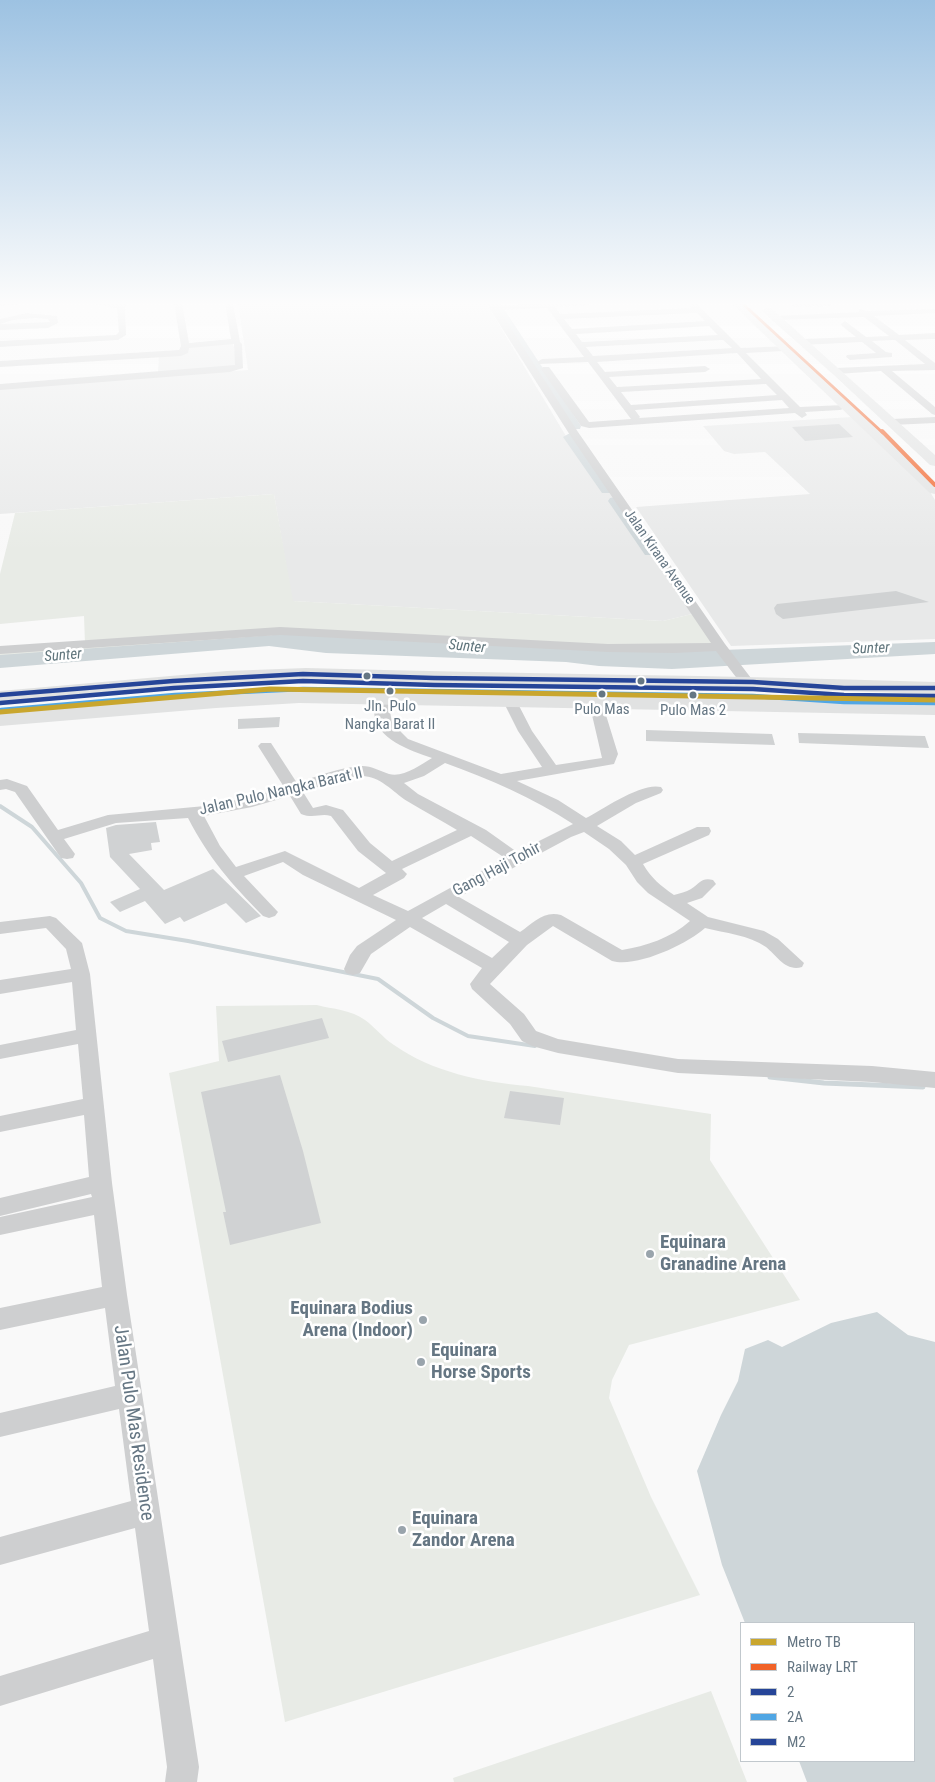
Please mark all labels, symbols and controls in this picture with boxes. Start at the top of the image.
street label: Jalan Kirana Avenue [620,506,698,608]
water label: Sunter [448,636,486,658]
water label: Sunter [852,639,890,659]
water label: Sunter [44,645,82,667]
unlabelled marker [362,671,372,681]
unlabelled marker [636,676,646,686]
marker: Jln. Pulo Nangka Barat II [385,686,395,696]
marker: Pulo Mas [597,689,607,699]
marker: Pulo Mas 2 [688,690,698,700]
place label: Jln. Pulo Nangka Barat II [345,698,435,733]
place label: Pulo Mas [574,701,630,719]
place label: Pulo Mas 2 [660,702,726,720]
street label: Jalan Pulo Nangka Barat II [198,764,364,820]
street label: Gang Haji Tohir [450,839,544,901]
place label: Equinara Granadine Arena [660,1232,786,1276]
marker: Equinara Granadine Arena [644,1248,656,1260]
place label: Equinara Bodius Arena (Indoor) [290,1298,413,1342]
marker: Equinara Bodius Arena (Indoor) [417,1314,429,1326]
street label: Jalan Pulo Mas Residence [108,1324,158,1522]
place label: Equinara Horse Sports [431,1340,531,1384]
marker: Equinara Horse Sports [415,1356,427,1368]
place label: Equinara Zandor Arena [412,1508,515,1552]
marker: Equinara Zandor Arena [396,1524,408,1536]
legend [740,1622,915,1762]
text: Metro TB [787,1633,841,1651]
text: Railway LRT [787,1658,858,1676]
text: 2 [787,1683,794,1701]
text: 2A [787,1708,803,1726]
text: M2 [787,1733,806,1751]

